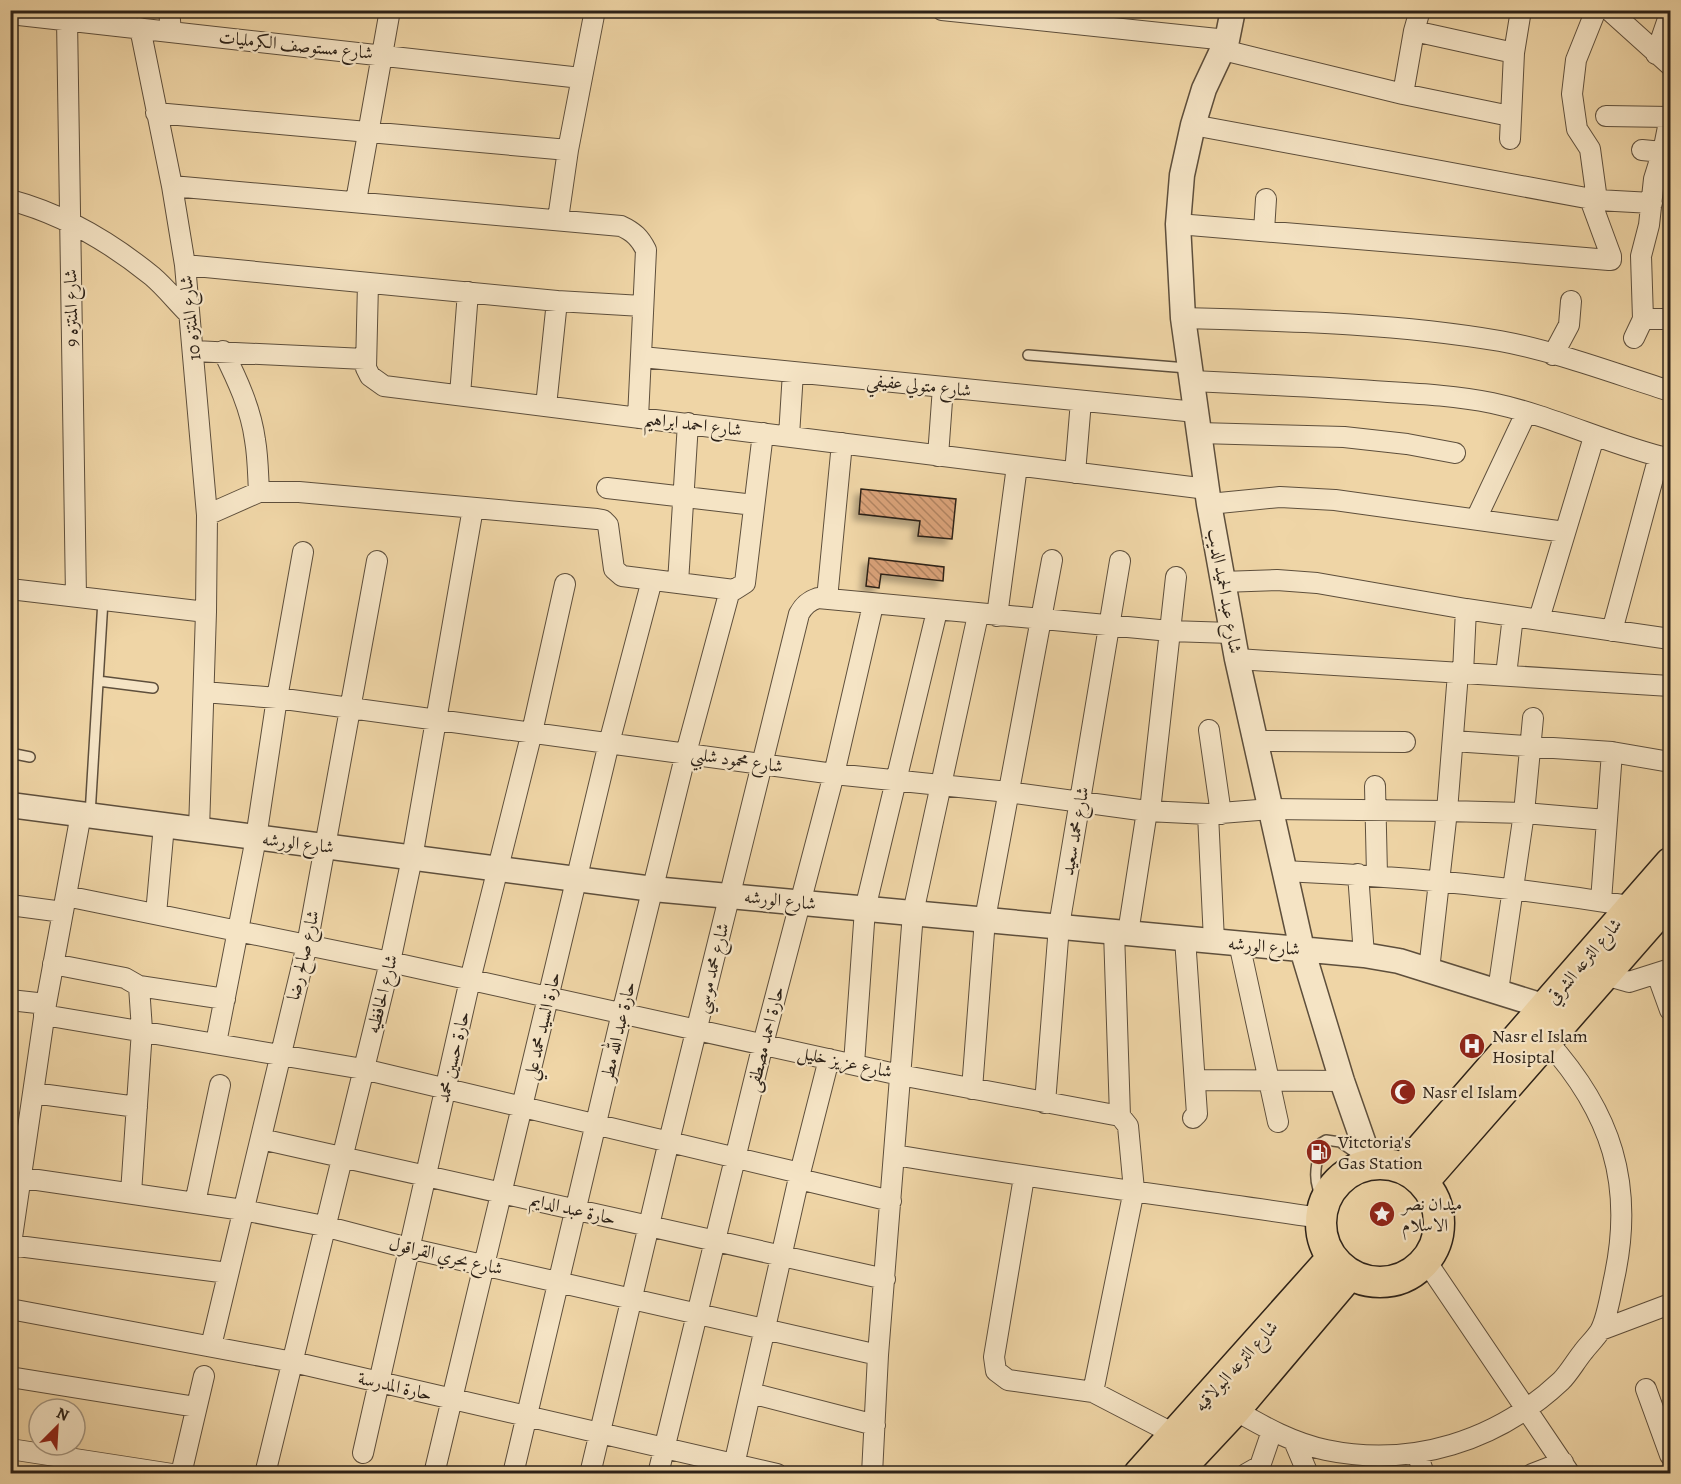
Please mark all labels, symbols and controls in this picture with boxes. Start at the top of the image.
street label: شارع مستوصف الكرمليات [217,25,374,68]
street label: شارع المنتزه 9 [58,269,87,347]
street label: شارع المنتزه 10 [174,274,209,362]
street label: شارع متولي عفيفي [865,368,972,408]
street label: شارع احمد ابراهيم [642,406,743,448]
street label: شارع عبد الحميد الديب [1199,527,1248,656]
street label: شارع محمود شلبي [689,742,785,783]
street label: شارع محمد سعيد [1055,785,1098,878]
street label: شارع الورشه [260,827,335,862]
street label: شارع الورشه [742,884,817,919]
street label: شارع صالح رضا [281,908,329,1003]
street label: شارع الترعه الشرقي [1541,913,1630,1011]
street label: شارع محمد موسي [689,920,740,1017]
street label: شارع الورشه [1227,931,1301,964]
street label: شارع الحافظيه [361,952,406,1037]
street label: حارة السيد محمد علي [518,970,571,1084]
street label: حارة عبد الله مطر [593,979,641,1085]
street label: حارة احمد مصطفى [740,984,791,1094]
street label: حارة حسين محمد [431,1009,475,1105]
place label: Nasr el Islam Hosiptal [1492,1024,1588,1069]
hospital icon: Nasr el Islam Hosiptal [1457,1031,1487,1061]
street label: شارع عزيز خليل [795,1040,894,1087]
mosque icon: Nasr el Islam [1388,1077,1418,1107]
place label: Nasr el Islam [1422,1080,1518,1104]
place label: Vitctoria's Gas Station [1337,1130,1423,1175]
fuel station icon: Vitctoria's Gas Station [1304,1137,1334,1167]
street label: حارة عبد الدايم [527,1187,618,1234]
place label: ميدان نصر الاسلام [1400,1192,1462,1241]
place icon: ميدان نصر الاسلام [1367,1199,1397,1229]
street label: شارع بحري القراقول [386,1231,505,1284]
street label: شارع الترعه البولاقيه [1189,1315,1286,1419]
street label: حارة المدرسة [356,1366,434,1406]
north arrow [27,1397,87,1457]
text: N [53,1402,73,1427]

